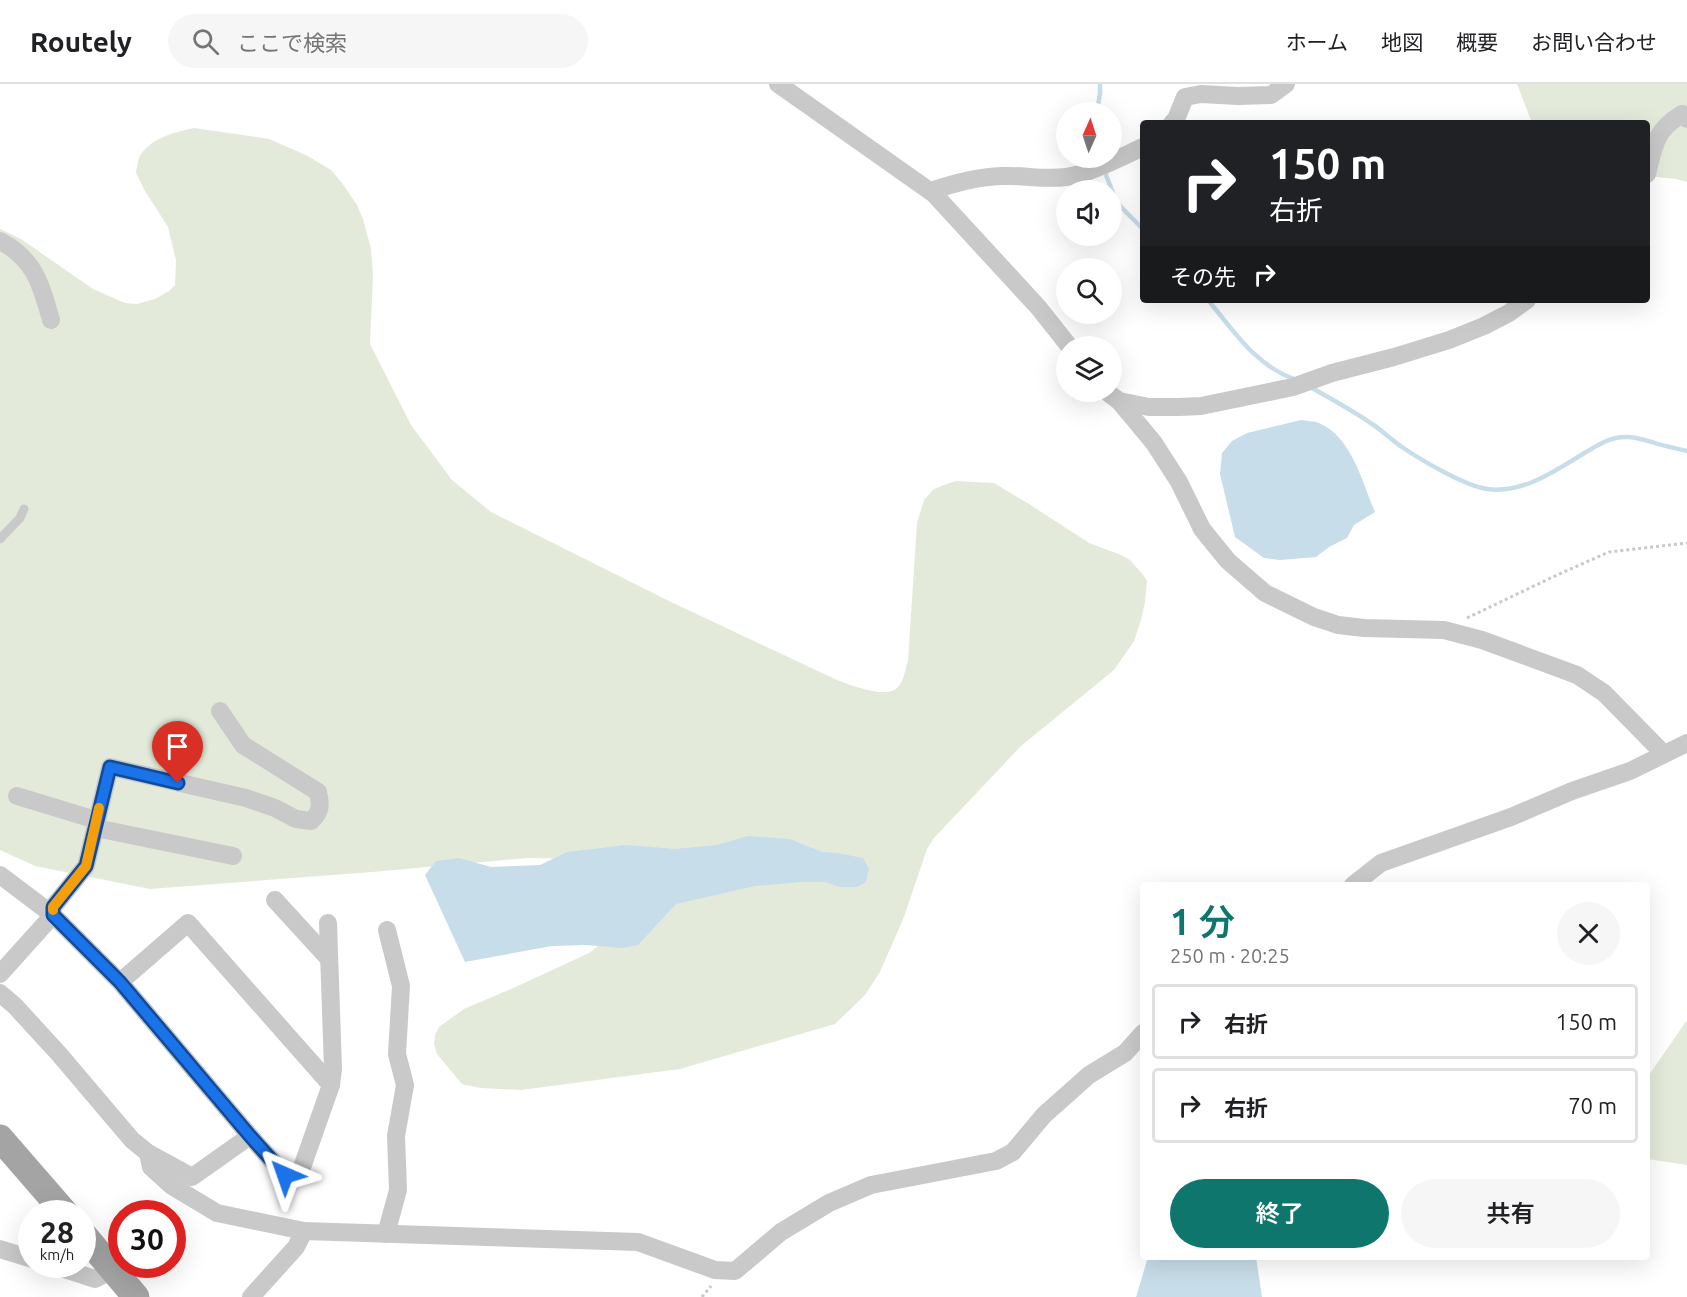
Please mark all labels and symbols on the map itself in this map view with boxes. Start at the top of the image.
north arrow [1056,102,1122,168]
pin [152,721,203,783]
position arrow [253,1143,317,1207]
speed limit sign: 30 [108,1200,186,1278]

